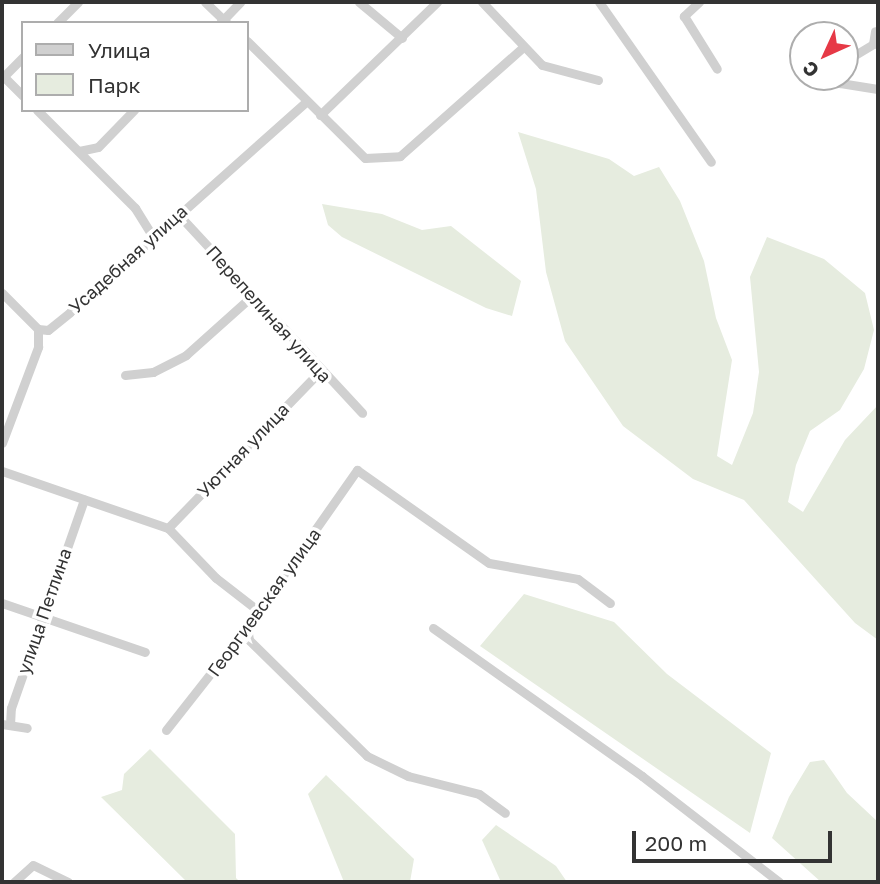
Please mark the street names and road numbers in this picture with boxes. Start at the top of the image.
street label: Усадебная улица [64,200,192,318]
street label: Перепелиная улица [202,241,336,387]
street label: Уютная улица [193,398,293,502]
street label: Георгиевская улица [203,524,325,680]
street label: улица Петлина [12,545,76,677]

